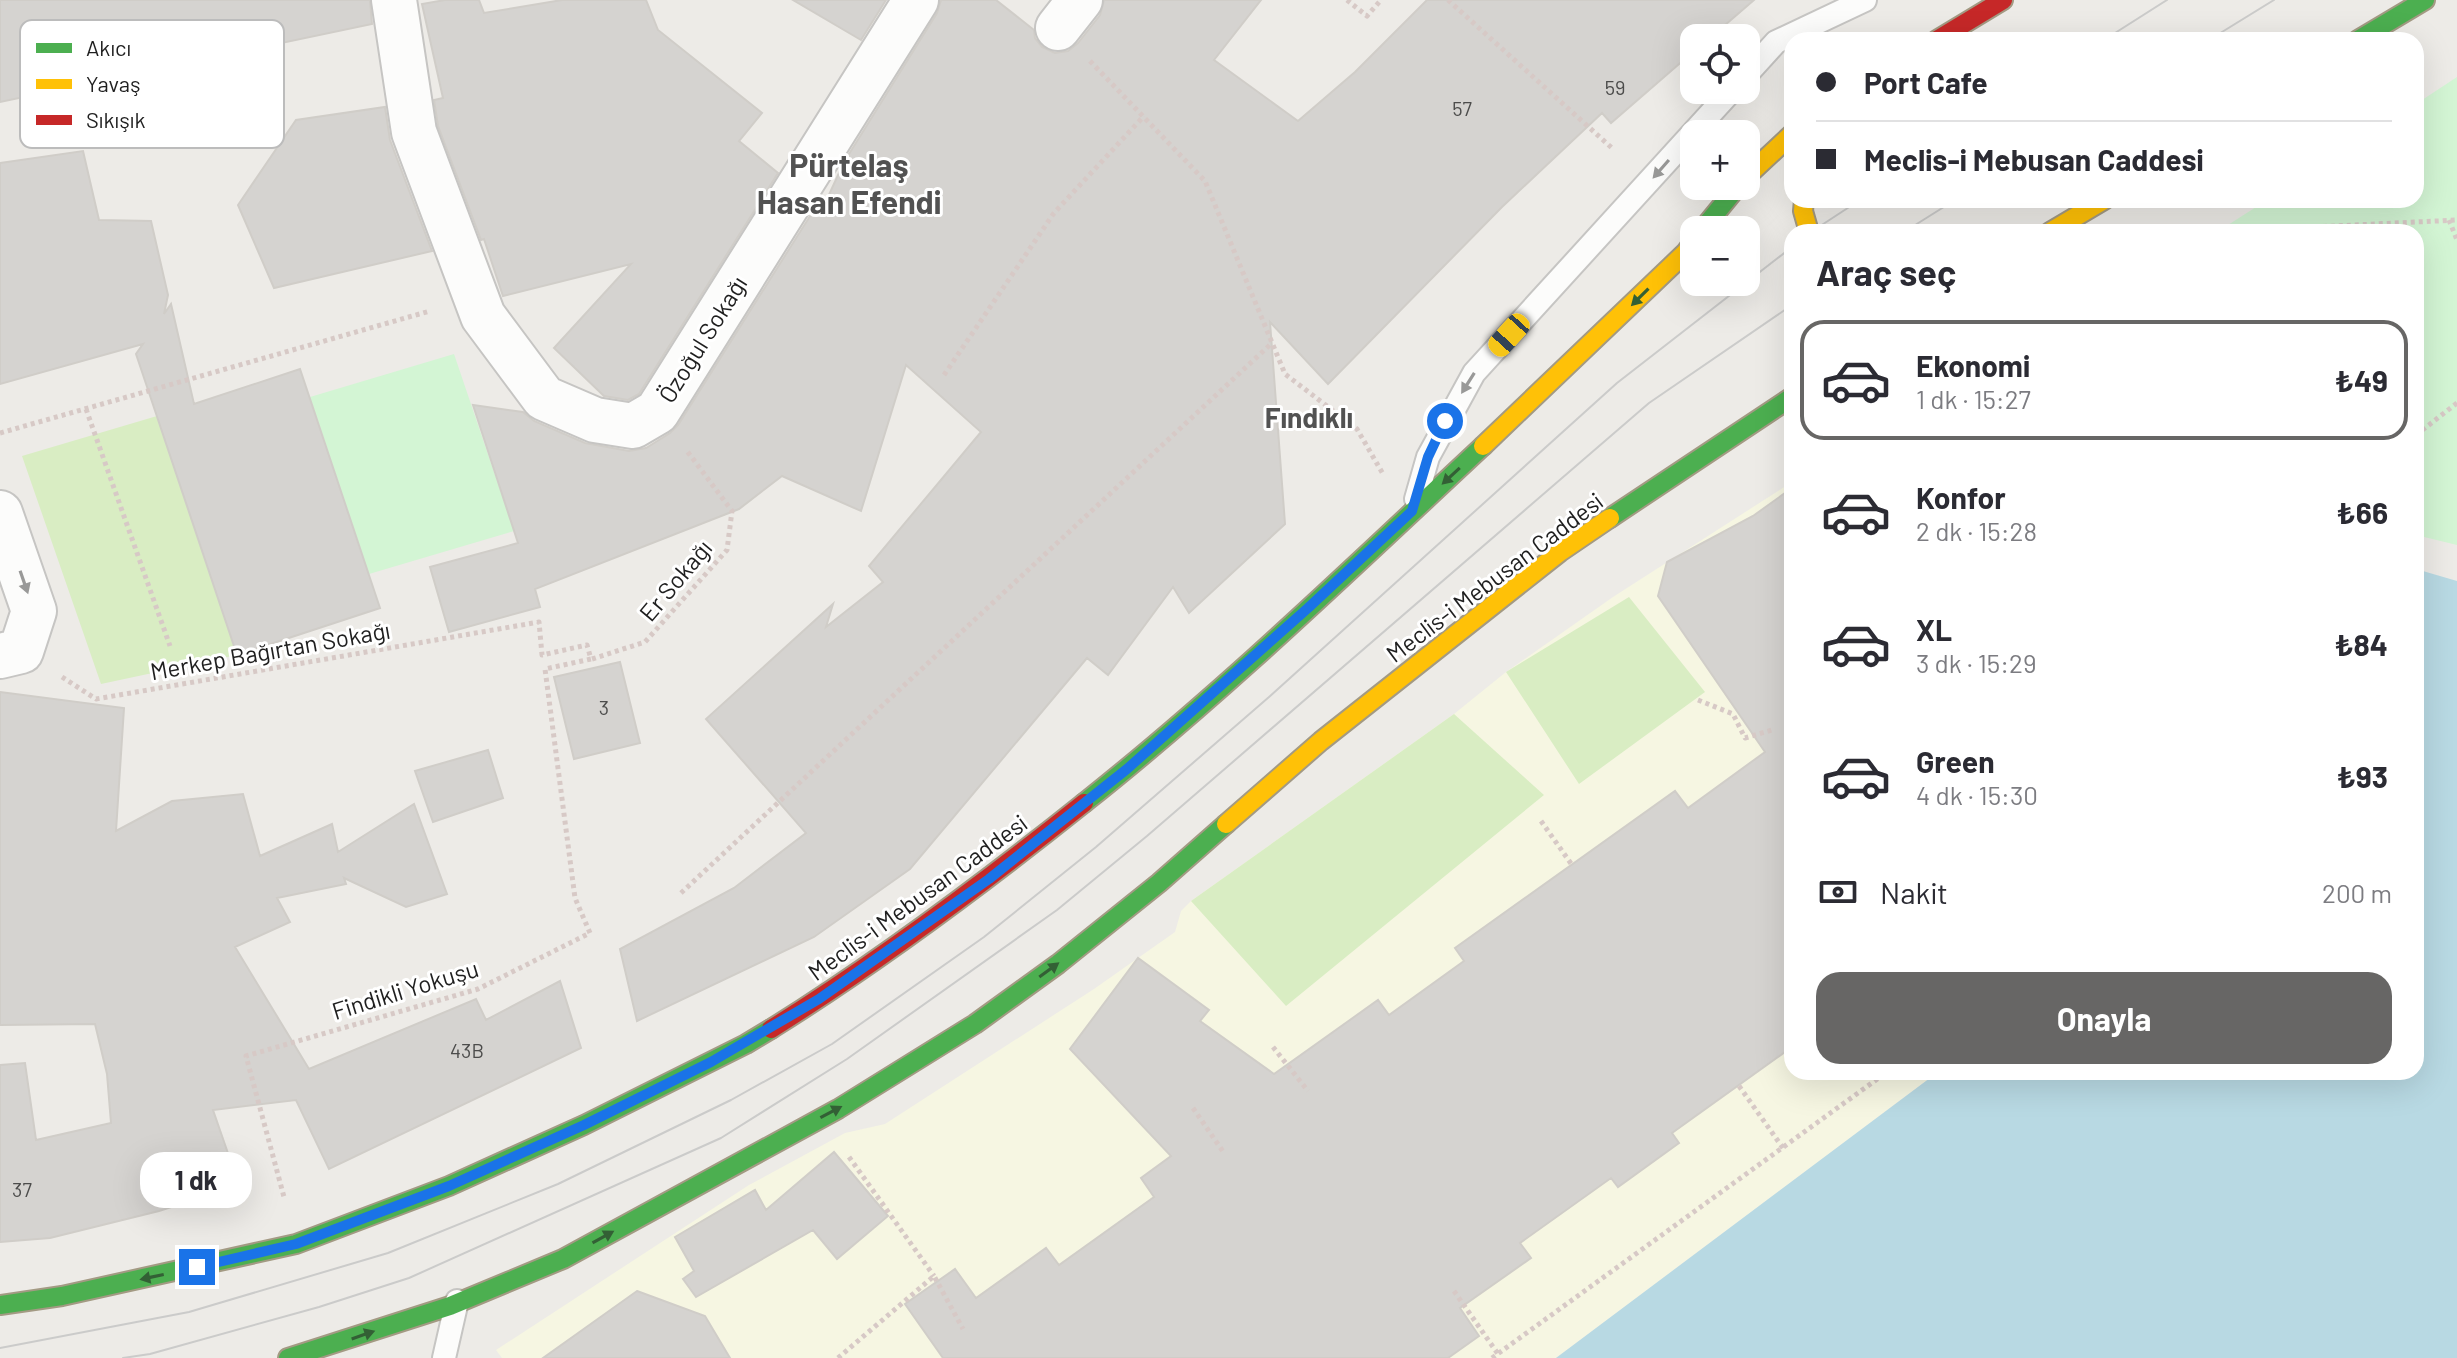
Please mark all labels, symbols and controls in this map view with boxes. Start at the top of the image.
legend [20,20,284,148]
map controls [1680,24,1760,296]
button: locate [1680,24,1760,104]
text: Akıcı [86,34,131,60]
text: Port Cafe [1864,64,1988,100]
text: Yavaş [86,70,141,96]
house number: 59 [1605,75,1625,99]
house number: 57 [1452,96,1472,120]
text: Sıkışık [86,106,146,132]
button: + [1680,120,1760,200]
text: Meclis-i Mebusan Caddesi [1864,141,2204,177]
district label: Pürtelaş Hasan Efendi [757,145,941,220]
one-way arrow [1653,158,1670,178]
button: − [1680,216,1760,296]
text: Araç seç [1816,250,1956,293]
street label: Özoğul Sokağı [652,270,752,408]
one-way arrow [1631,287,1650,306]
car [1484,309,1534,361]
icon: car [1820,344,1892,416]
text: Ekonomi [1916,347,2030,383]
text: ₺49 [2334,362,2388,398]
one-way arrow [1461,372,1476,393]
text: 1 dk · 15:27 [1916,383,2031,414]
district label: Fındıklı [1265,400,1353,434]
route start [1427,403,1463,439]
one-way arrow [1442,466,1461,484]
icon: car [1820,476,1892,548]
text: Konfor [1916,479,2006,515]
street label: Meclis-i Mebusan Caddesi [1380,486,1608,668]
text: ₺66 [2336,494,2388,530]
text: 2 dk · 15:28 [1916,515,2037,546]
street label: Er Sokağı [633,533,717,627]
one-way arrow [18,570,30,594]
icon: car [1820,608,1892,680]
text: XL [1916,611,1952,647]
street label: Merkep Bağırtan Sokağı [148,615,392,685]
text: ₺84 [2334,626,2388,662]
text: 3 dk · 15:29 [1916,647,2036,678]
house number: 3 [599,695,609,719]
icon: car [1820,740,1892,812]
text: Green [1916,743,1995,779]
text: ₺93 [2336,758,2388,794]
text: 4 dk · 15:30 [1916,779,2038,810]
street label: Meclis-i Mebusan Caddesi [802,808,1032,986]
icon: cash [1816,870,1860,914]
text: Nakit [1880,874,1948,910]
text: 200 m [2322,877,2392,908]
street label: Findikli Yokuşu [328,953,482,1025]
one-way arrow [1038,963,1059,979]
button: Onayla [1816,972,2392,1064]
house number: 43B [450,1038,484,1062]
one-way arrow [820,1106,842,1120]
callout: 1 dk [141,1151,253,1207]
text: 1 dk [175,1164,217,1195]
house number: 37 [12,1177,32,1201]
one-way arrow [591,1230,614,1243]
route end [179,1249,215,1285]
one-way arrow [139,1271,164,1284]
one-way arrow [351,1329,375,1341]

